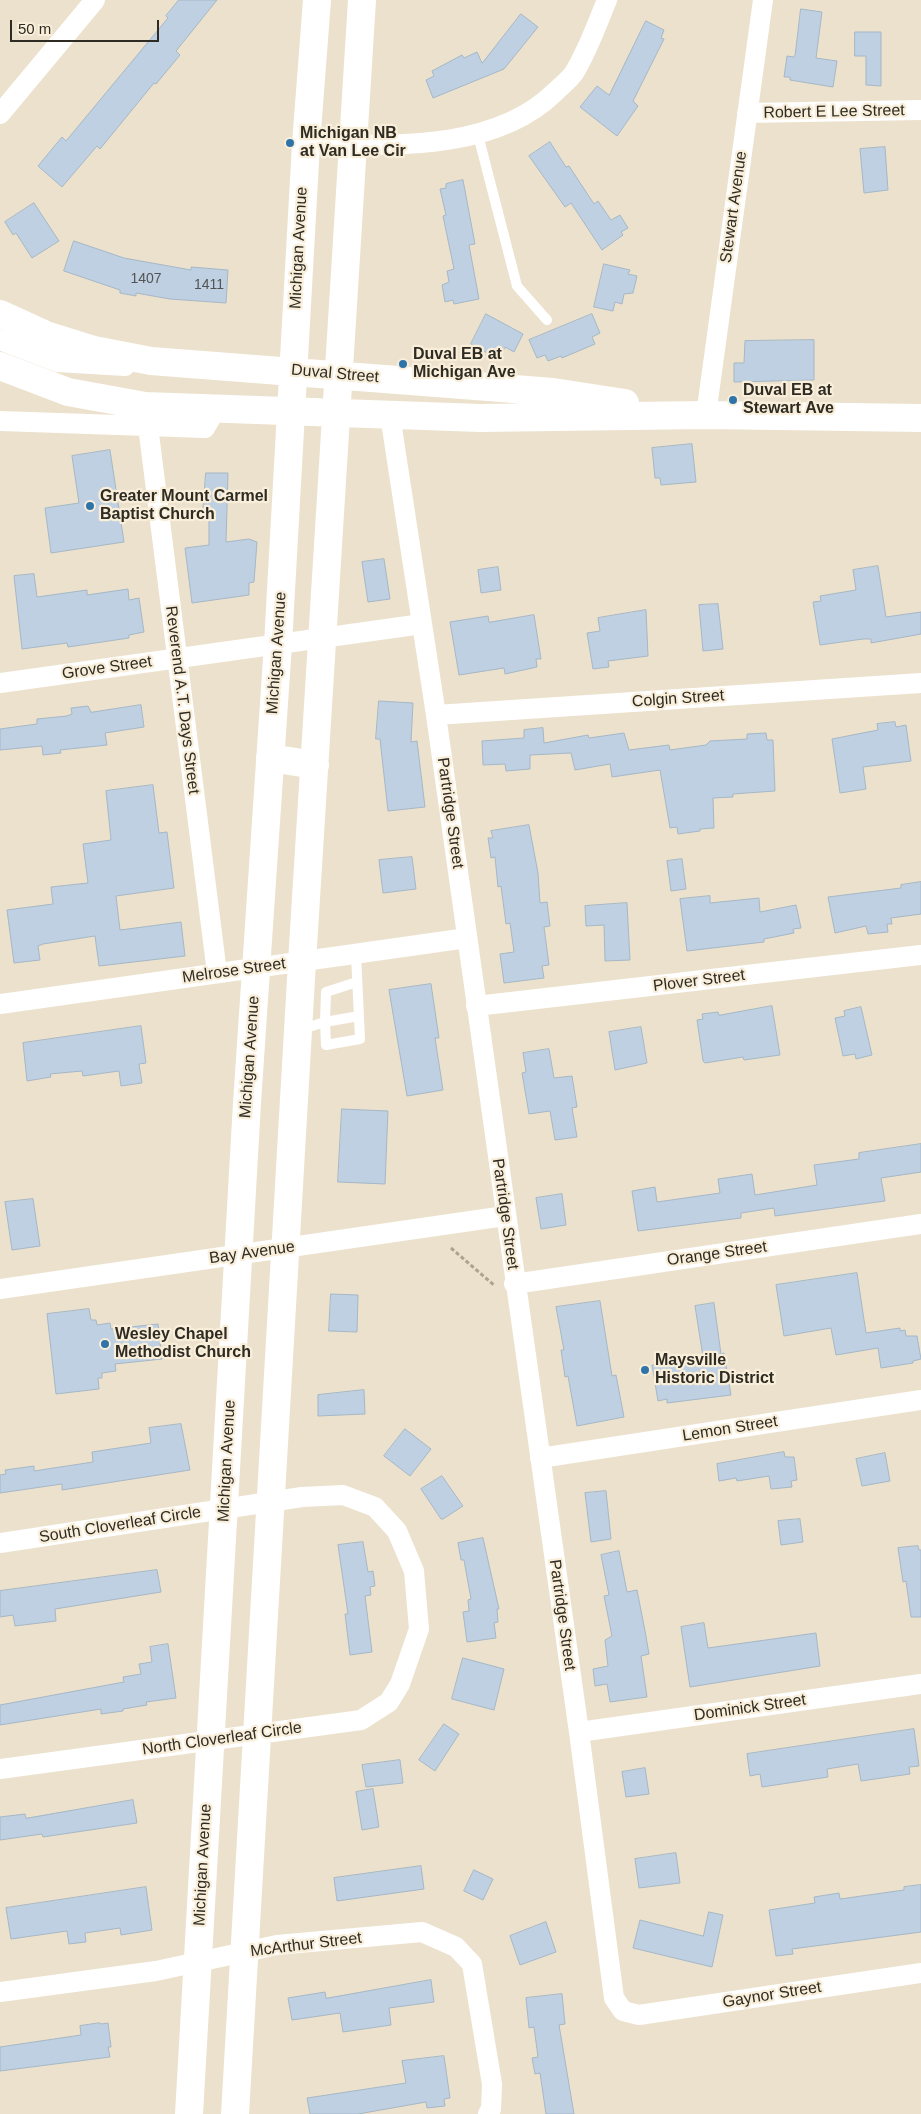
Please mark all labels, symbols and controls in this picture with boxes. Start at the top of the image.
scale bar [12,10,161,42]
text: 50 m [18,20,51,37]
street label: Robert E Lee Street [763,101,905,123]
place label: Michigan NB at Van Lee Cir [300,124,406,162]
marker: Michigan NB at Van Lee Cir [284,137,296,149]
street label: Stewart Avenue [717,150,751,264]
street label: Michigan Avenue [286,186,312,310]
house number: 1407 [130,271,162,287]
house number: 1411 [194,277,224,293]
place label: Duval EB at Michigan Ave [413,345,516,383]
marker: Duval EB at Michigan Ave [397,358,409,370]
street label: Duval Street [290,361,380,387]
place label: Duval EB at Stewart Ave [743,381,834,419]
marker: Duval EB at Stewart Ave [727,394,739,406]
place label: Greater Mount Carmel Baptist Church [100,487,268,525]
marker: Greater Mount Carmel Baptist Church [84,500,96,512]
street label: Michigan Avenue [263,591,291,715]
street label: Reverend A.T. Days Street [161,605,203,795]
street label: Grove Street [61,652,153,684]
street label: Colgin Street [631,686,725,712]
street label: Partridge Street [433,756,467,870]
street label: Melrose Street [181,954,287,988]
street label: Plover Street [652,966,746,996]
street label: Michigan Avenue [236,995,264,1119]
street label: Partridge Street [488,1157,522,1271]
street label: Orange Street [666,1237,768,1271]
street label: Bay Avenue [208,1238,296,1268]
place label: Wesley Chapel Methodist Church [115,1325,251,1363]
marker: Wesley Chapel Methodist Church [99,1338,111,1350]
place label: Maysville Historic District [655,1351,774,1389]
marker: Maysville Historic District [639,1364,651,1376]
street label: Michigan Avenue [214,1399,240,1523]
street label: Lemon Street [681,1412,779,1446]
street label: South Cloverleaf Circle [38,1503,202,1547]
street label: Partridge Street [545,1558,579,1672]
street label: Dominick Street [693,1691,807,1725]
street label: North Cloverleaf Circle [141,1718,303,1760]
street label: Michigan Avenue [190,1803,216,1927]
street label: McArthur Street [249,1929,363,1961]
street label: Gaynor Street [721,1978,823,2012]

